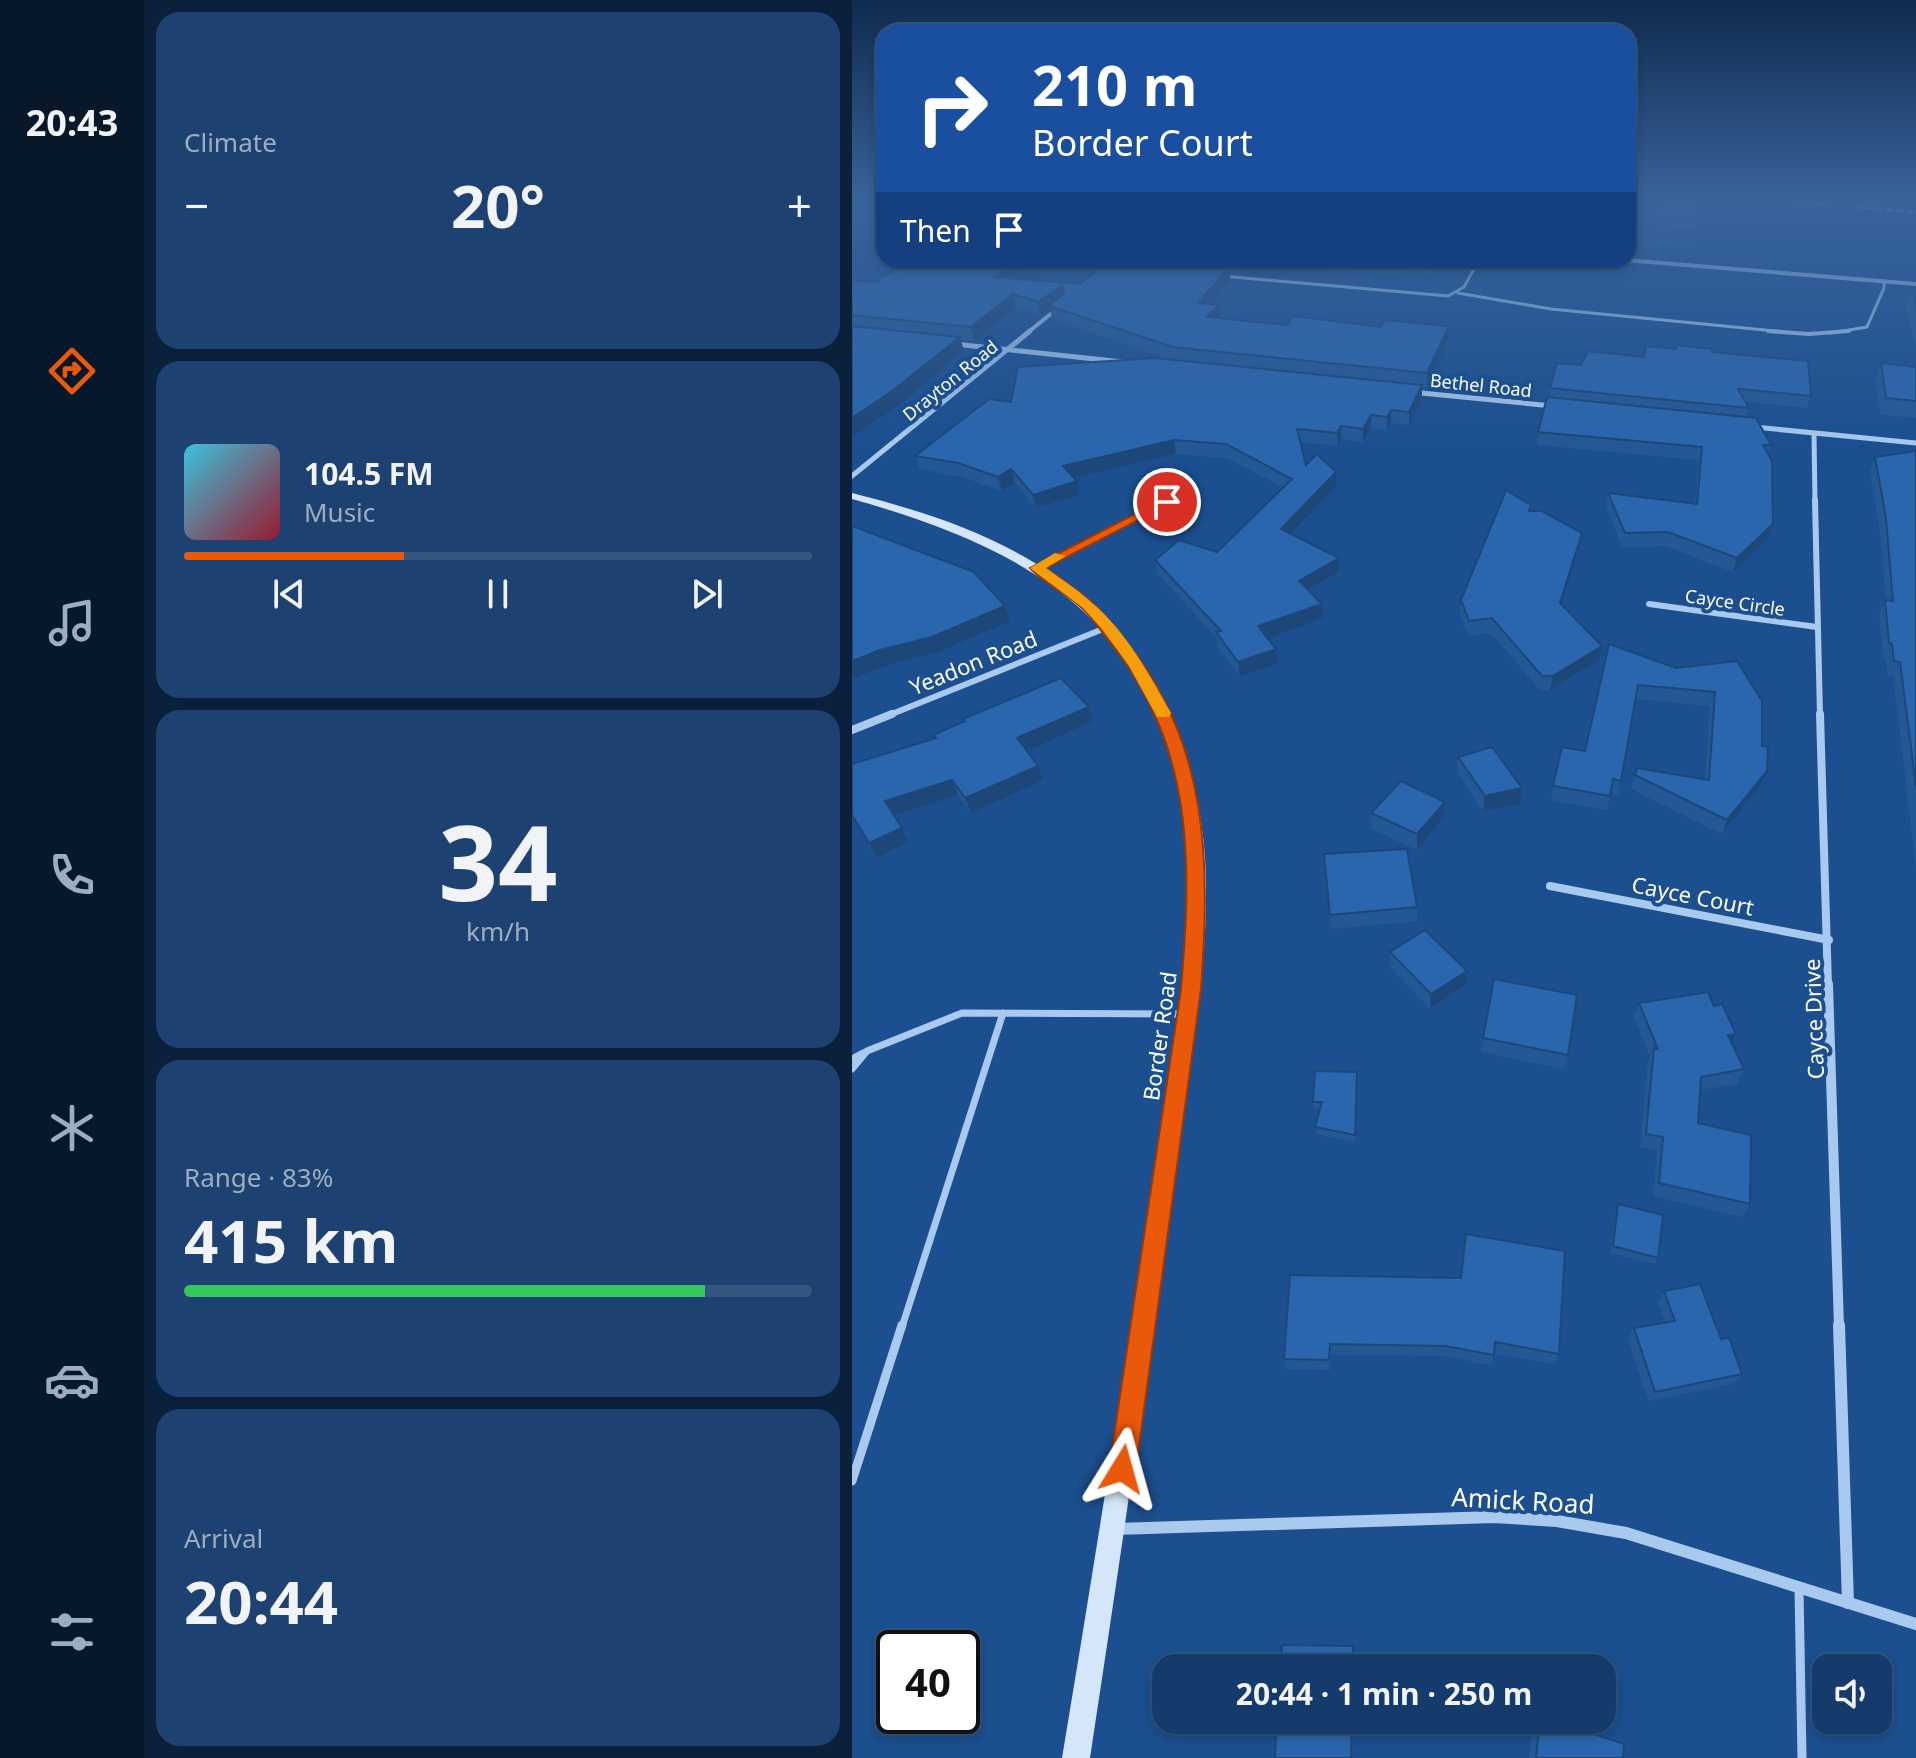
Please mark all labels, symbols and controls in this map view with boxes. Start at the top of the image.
text: 210 m [1032,46,1197,122]
icon: right [900,56,1004,160]
text: 20:43 [26,98,118,147]
text: Border Court [1032,118,1253,167]
text: Climate [184,124,277,160]
text: 20° [451,164,545,246]
text: − [184,175,209,235]
text: + [787,175,812,235]
icon: arrive [987,208,1031,252]
text: Then [900,210,971,251]
street label: Drayton Road [897,334,1003,426]
icon: directions [44,343,100,399]
street label: Bethel Road [1429,368,1533,402]
text: 104.5 FM [304,453,434,494]
pin [1133,468,1201,536]
icon: arrive [1145,480,1189,524]
text: Music [304,494,375,530]
icon: previous [267,572,311,616]
icon: pause [476,572,520,616]
icon: next [685,572,729,616]
street label: Cayce Circle [1683,583,1787,621]
icon: music [44,595,100,651]
street label: Yeadon Road [905,623,1041,701]
text: 34 [439,790,557,931]
icon: phone [44,847,100,903]
street label: Cayce Court [1629,868,1757,922]
text: km/h [466,913,530,949]
street label: Cayce Drive [1796,958,1830,1080]
street label: Border Road [1135,970,1183,1102]
icon: climate [44,1100,100,1156]
text: Range · 83% [184,1159,333,1195]
text: 415 km [184,1199,398,1281]
icon: car [44,1352,100,1408]
position arrow [1080,1427,1164,1511]
street label: Amick Road [1451,1478,1595,1522]
text: Arrival [184,1520,263,1556]
text: 20:44 [184,1560,338,1642]
icon: filters [44,1604,100,1660]
speed limit sign: 40 [876,1630,980,1734]
map controls [1812,1654,1892,1734]
button: sound [1812,1654,1892,1734]
text: 20:44 · 1 min · 250 m [1236,1673,1532,1714]

